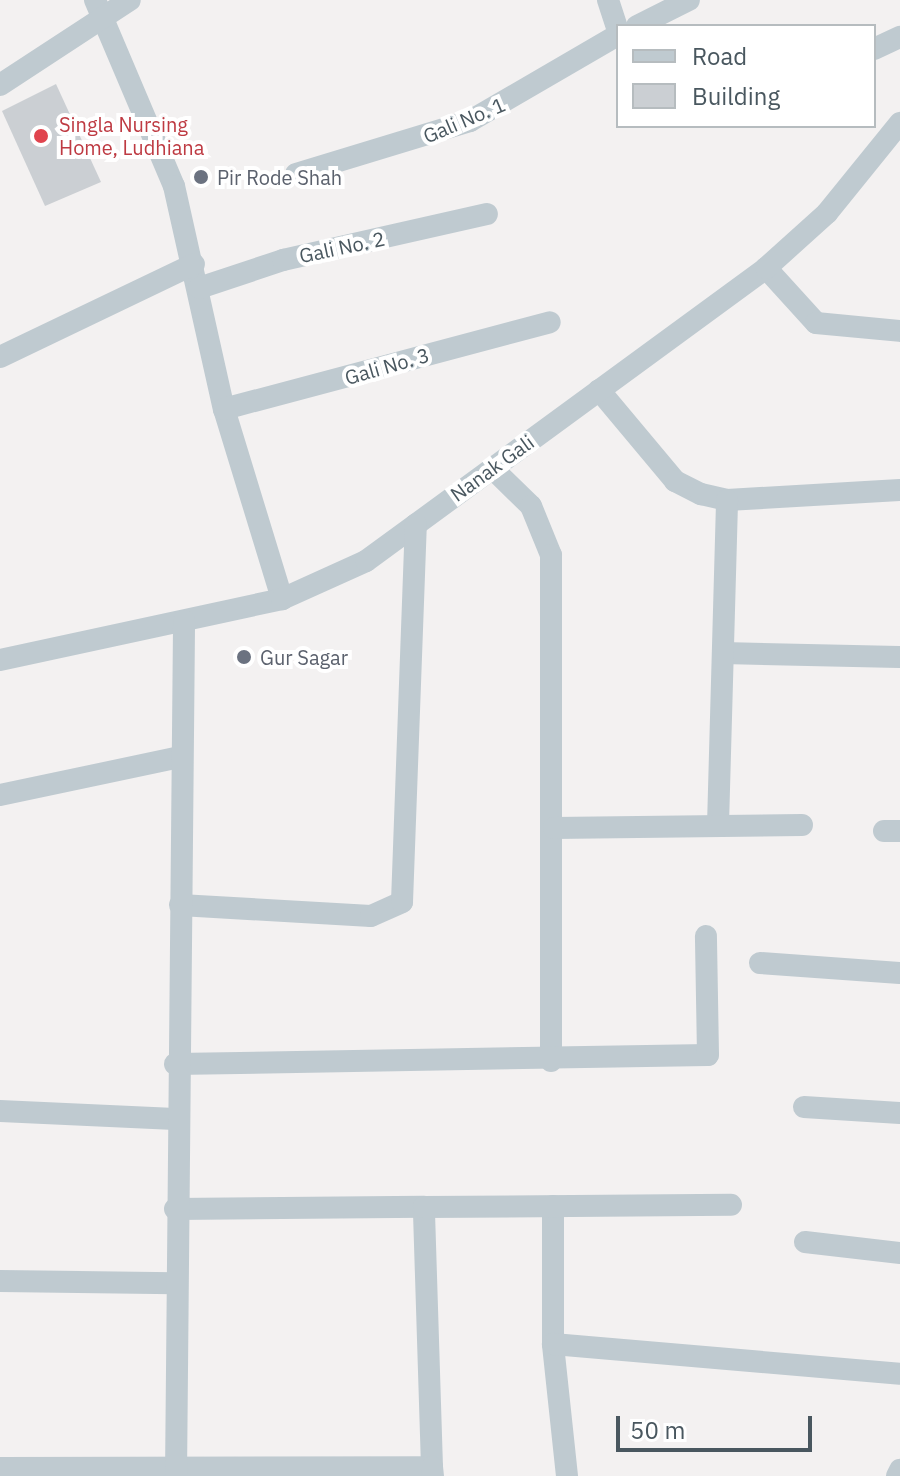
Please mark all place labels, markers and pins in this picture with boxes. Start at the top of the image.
place label: Singla Nursing Home, Ludhiana [59,112,204,159]
marker: Singla Nursing Home, Ludhiana [30,125,52,147]
place label: Pir Rode Shah [217,165,342,189]
marker: Pir Rode Shah [192,168,210,186]
place label: Gur Sagar [260,645,348,669]
marker: Gur Sagar [235,648,253,666]

